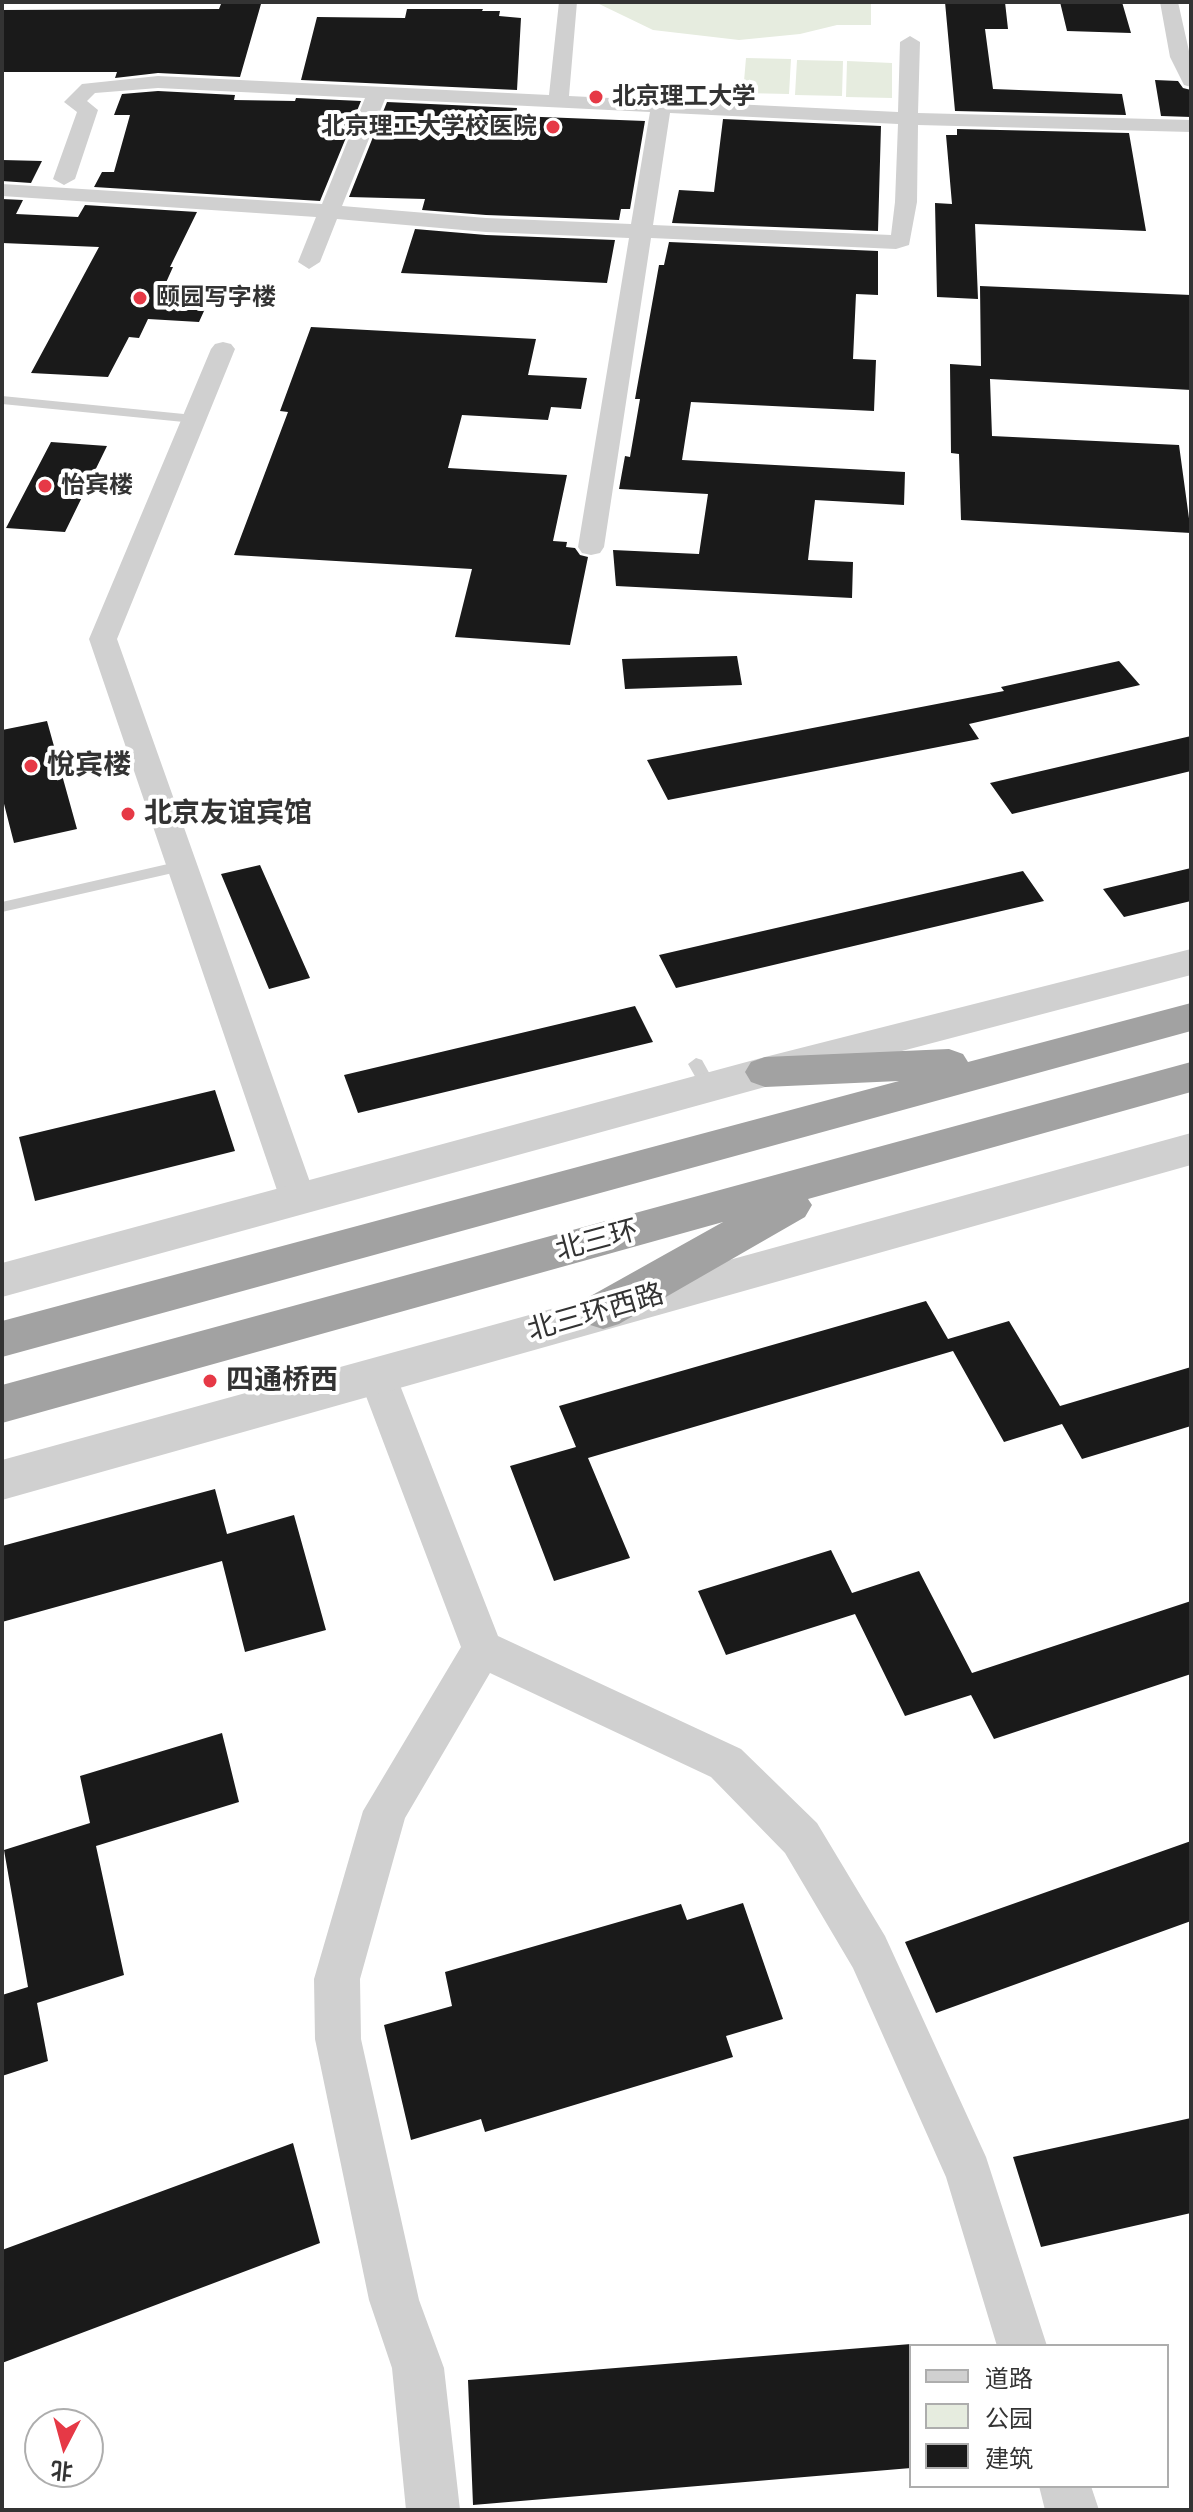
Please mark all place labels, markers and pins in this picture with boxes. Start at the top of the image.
place label: 北京理工大学 [612,83,756,111]
marker: 北京理工大学 [587,88,605,106]
place label: 北京理工大学校医院 [321,113,537,141]
marker: 北京理工大学校医院 [544,118,562,136]
place label: 颐园写字楼 [156,284,276,312]
marker: 颐园写字楼 [131,289,149,307]
place label: 怡宾楼 [61,472,133,500]
marker: 怡宾楼 [36,477,54,495]
place label: 悅宾楼 [47,749,131,783]
marker: 悅宾楼 [22,757,40,775]
place label: 北京友谊宾馆 [144,797,312,831]
marker: 北京友谊宾馆 [119,805,137,823]
place label: 四通桥西 [226,1364,338,1398]
marker: 四通桥西 [201,1372,219,1390]

